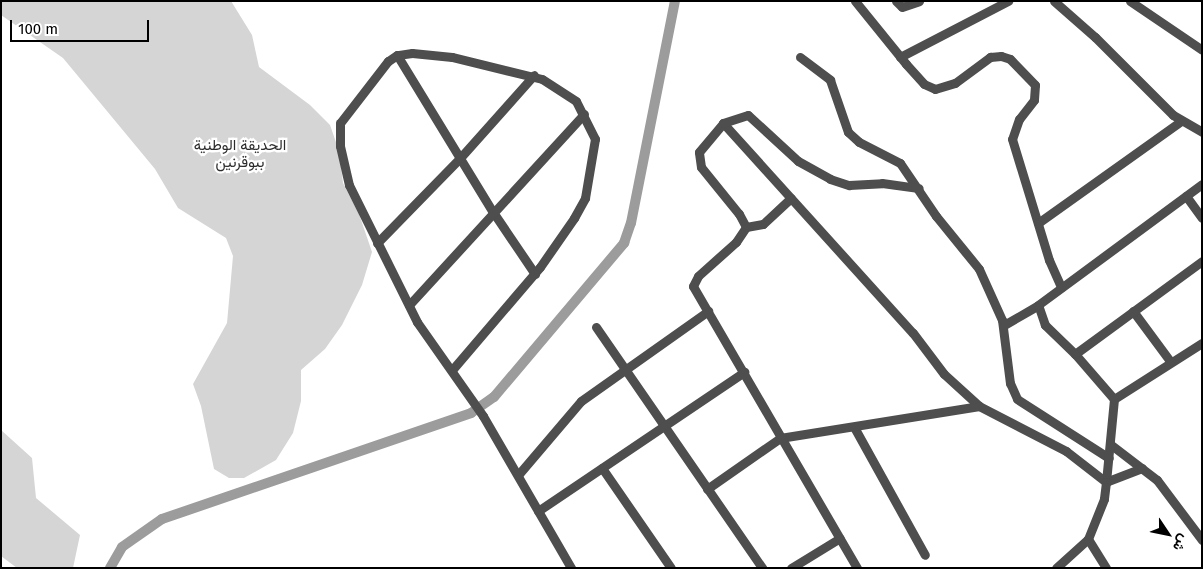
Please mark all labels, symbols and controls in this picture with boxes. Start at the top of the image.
scale bar [12,10,151,42]
text: 100 m [18,20,58,38]
park label: الحديقة الوطنية ببوقرنين [194,136,286,171]
north arrow [1143,509,1193,559]
text: ش [1169,531,1193,554]

